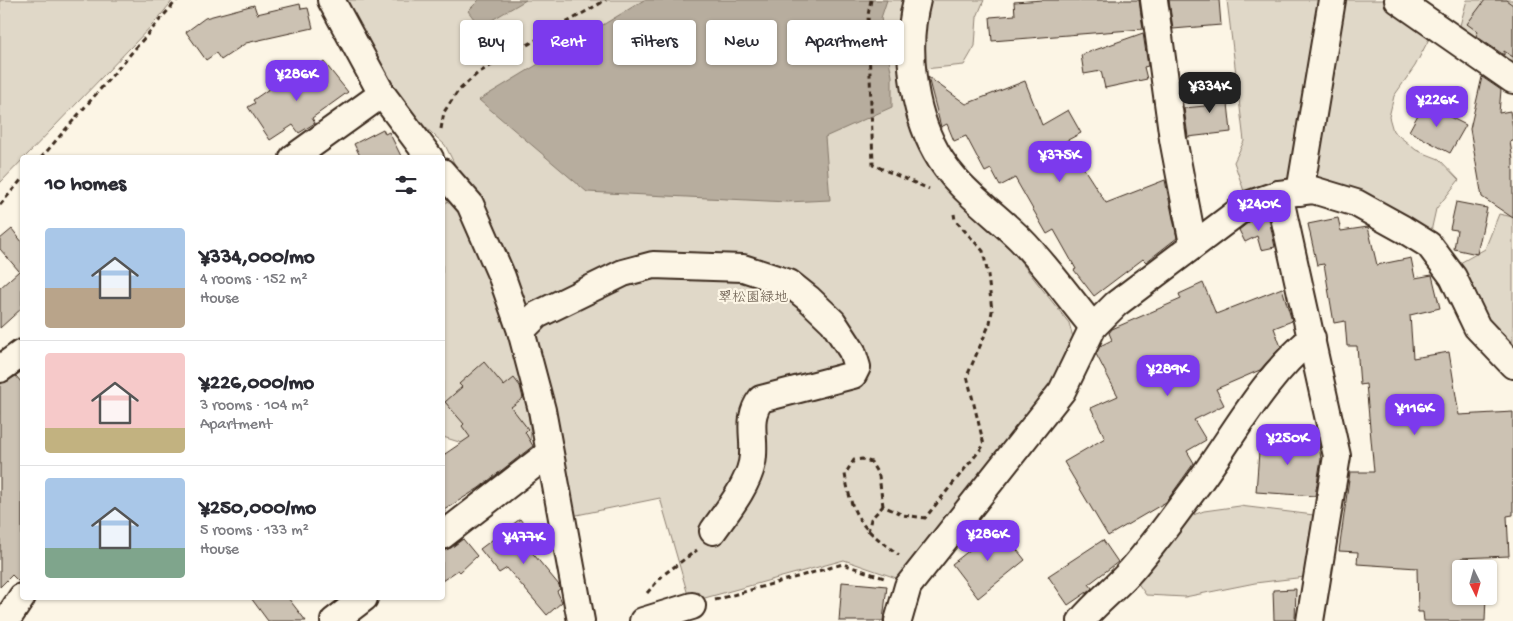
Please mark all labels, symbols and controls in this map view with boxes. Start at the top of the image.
chip: Buy [460,20,523,65]
chip: Rent [533,20,603,65]
chip: Filters [613,20,696,65]
chip: New [706,20,777,65]
chip: Apartment [787,20,904,65]
pin: ¥286K [262,59,332,102]
text: ¥286K [277,66,317,85]
pin: ¥334K [1175,72,1245,114]
text: ¥334K [1190,78,1230,97]
pin: ¥226K [1402,86,1472,128]
text: ¥226K [1417,92,1457,111]
pin: ¥375K [1025,140,1095,183]
text: ¥375K [1039,147,1081,166]
icon: filters [392,171,420,199]
text: 10 homes [45,173,126,198]
pin: ¥240K [1224,190,1294,232]
text: ¥240K [1239,196,1279,215]
text: ¥334,000/mo [200,246,315,271]
icon: home [85,248,145,308]
text: 4 rooms · 152 m² [200,271,308,290]
text: House [200,290,239,309]
park label: 翠松園緑地 [718,290,788,307]
pin: ¥289K [1133,354,1203,397]
text: ¥289K [1148,361,1188,380]
text: ¥226,000/mo [200,372,314,397]
icon: home [85,373,145,433]
pin: ¥116K [1380,394,1450,436]
text: 3 rooms · 104 m² [200,397,309,416]
text: ¥116K [1396,400,1434,419]
text: Apartment [200,416,272,435]
pin: ¥250K [1253,424,1323,466]
text: ¥250K [1267,430,1309,449]
text: ¥250,000/mo [200,497,316,522]
icon: home [85,498,145,558]
pin: ¥286K [953,520,1023,562]
text: 5 rooms · 133 m² [200,522,309,541]
pin: ¥477K [489,522,559,565]
text: ¥286K [968,526,1008,545]
text: ¥477K [504,529,544,548]
text: House [200,541,239,560]
north arrow [1452,560,1498,605]
map controls [1452,560,1497,605]

